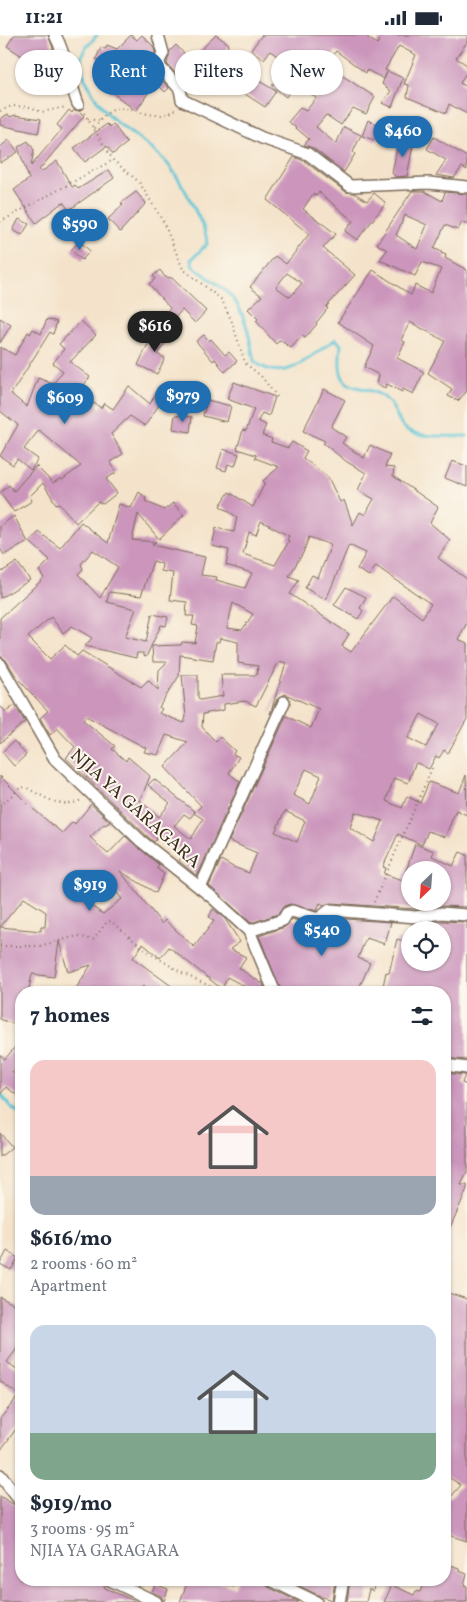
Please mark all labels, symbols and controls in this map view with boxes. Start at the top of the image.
text: 11:21 [25,5,63,31]
chip: Buy [15,50,82,95]
chip: Rent [92,50,165,95]
chip: Filters [175,50,261,95]
chip: New [271,50,343,95]
pin: $460 [373,115,433,158]
text: $460 [384,121,422,143]
pin: $590 [50,209,110,251]
text: $590 [62,214,98,236]
pin: $616 [125,311,185,353]
text: $616 [139,316,171,338]
pin: $979 [153,381,213,423]
pin: $609 [35,383,95,425]
text: $979 [166,386,200,408]
text: $609 [47,388,83,410]
street label: NJIA YA GARAGARA [64,744,206,875]
north arrow [401,861,451,911]
map controls [401,861,451,971]
pin: $919 [60,869,120,912]
text: $919 [73,875,107,897]
pin: $540 [292,915,352,957]
text: $540 [304,920,340,942]
button: locate [401,921,451,971]
text: 7 homes [30,1002,110,1031]
icon: filters [408,1002,436,1030]
icon: home [188,1092,278,1182]
text: $616/mo [30,1225,112,1254]
text: 2 rooms · 60 m² [30,1254,137,1276]
text: Apartment [30,1276,107,1298]
icon: home [188,1357,278,1447]
text: $919/mo [30,1490,112,1519]
text: 3 rooms · 95 m² [30,1519,135,1541]
text: NJIA YA GARAGARA [30,1541,179,1563]

